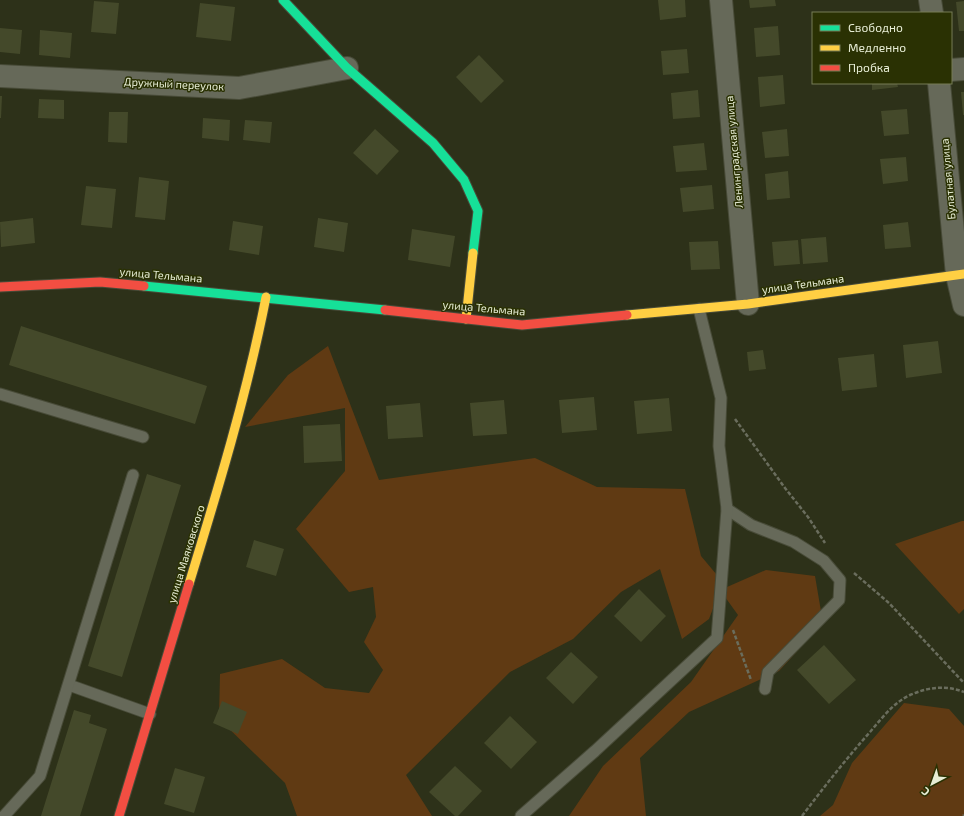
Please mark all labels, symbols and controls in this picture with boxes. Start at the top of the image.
legend [812,12,952,84]
text: Свободно [848,20,903,34]
text: Медленно [848,40,906,54]
text: Пробка [848,60,890,74]
street label: Дружный переулок [124,74,224,94]
street label: Ленинградская улица [722,95,746,209]
street label: Булатная улица [937,138,959,220]
street label: улица Тельмана [119,264,203,286]
street label: улица Тельмана [761,271,845,297]
street label: улица Тельмана [442,297,526,319]
street label: улица Маяковского [164,503,208,605]
north arrow [912,764,952,804]
text: С [918,785,932,799]

